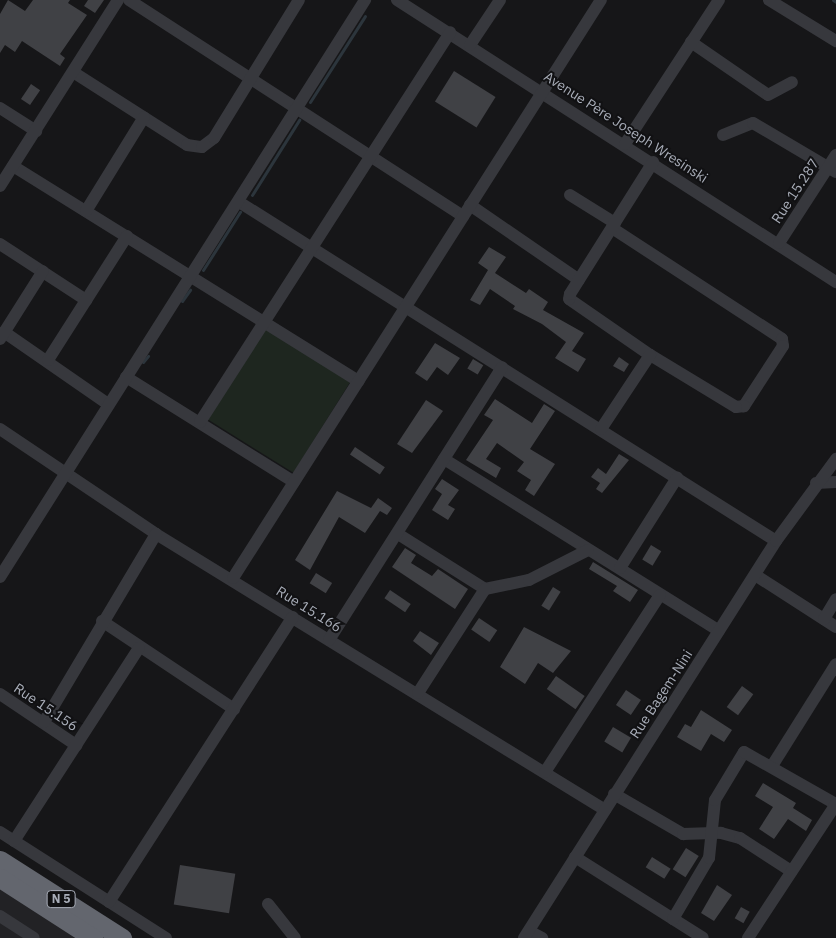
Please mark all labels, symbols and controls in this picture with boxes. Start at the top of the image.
street label: Avenue Père Joseph Wresinski [541,68,711,186]
street label: Rue 15.287 [768,156,822,226]
street label: Rue 15.166 [273,582,345,636]
street label: Rue Bagem-Nini [626,647,696,741]
street label: Rue 15.156 [11,679,81,735]
road number: N 5 [46,890,76,909]

